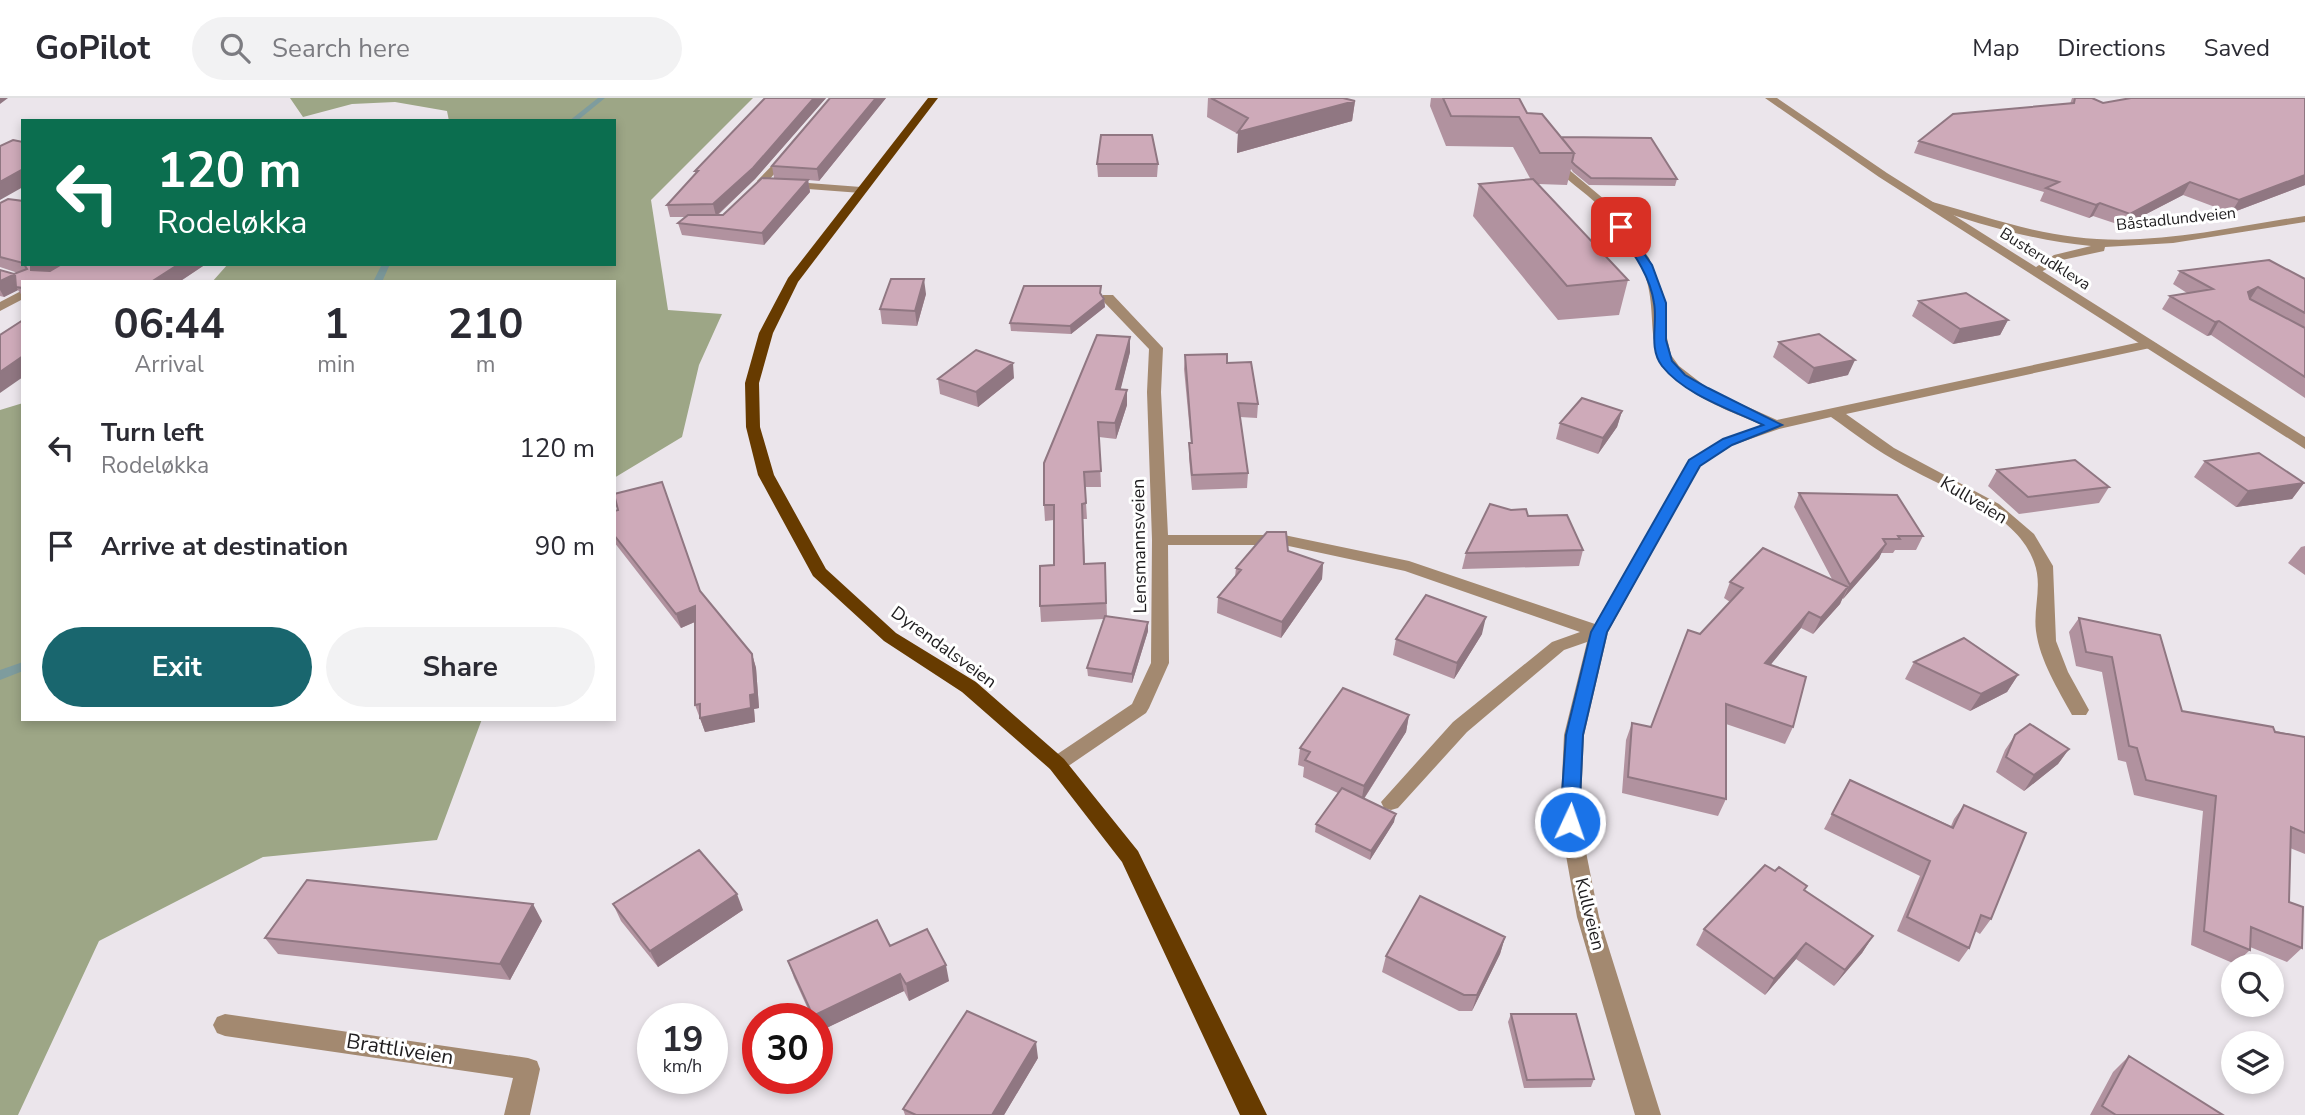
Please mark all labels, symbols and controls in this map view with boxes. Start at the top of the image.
search box [192,17,682,80]
text: GoPilot [35,26,150,71]
icon: search [216,29,254,67]
text: Search here [272,31,410,66]
text: Map [1972,32,2019,64]
text: Directions [2057,32,2166,64]
text: Saved [2204,32,2270,64]
text: 120 m [157,137,301,204]
icon: left [42,147,133,238]
pin [1591,197,1651,257]
text: Rodeløkka [157,201,307,244]
street label: Båstadlundveien [2115,202,2237,236]
icon: arrive [1602,208,1640,246]
street label: Busterudkleva [1995,222,2095,296]
text: 06:44 [114,296,225,353]
text: 1 [324,296,349,353]
text: 210 [448,296,523,353]
text: Arrival [135,349,204,380]
text: min [317,349,355,380]
text: m [476,349,496,380]
text: Turn left [101,415,204,450]
icon: left [42,429,80,467]
text: 120 m [519,431,595,466]
text: Rodeløkka [101,450,209,481]
street label: Kullveien [1936,471,2012,529]
street label: Lensmannsveien [1126,478,1152,614]
icon: arrive [42,527,80,565]
text: Arrive at destination [101,529,348,564]
text: 90 m [535,529,595,564]
street label: Dyrendalsveien [886,601,1002,693]
button: Exit [42,627,312,707]
button: Share [326,627,595,707]
position arrow [1533,785,1607,859]
street label: Kullveien [1569,875,1611,953]
map controls [2221,954,2284,1094]
button: search [2221,954,2284,1017]
speed limit sign: 30 [742,1003,833,1094]
text: 19 [661,1016,704,1063]
street label: Brattliveien [344,1027,456,1071]
button: layers [2221,1031,2284,1094]
text: km/h [663,1054,702,1078]

